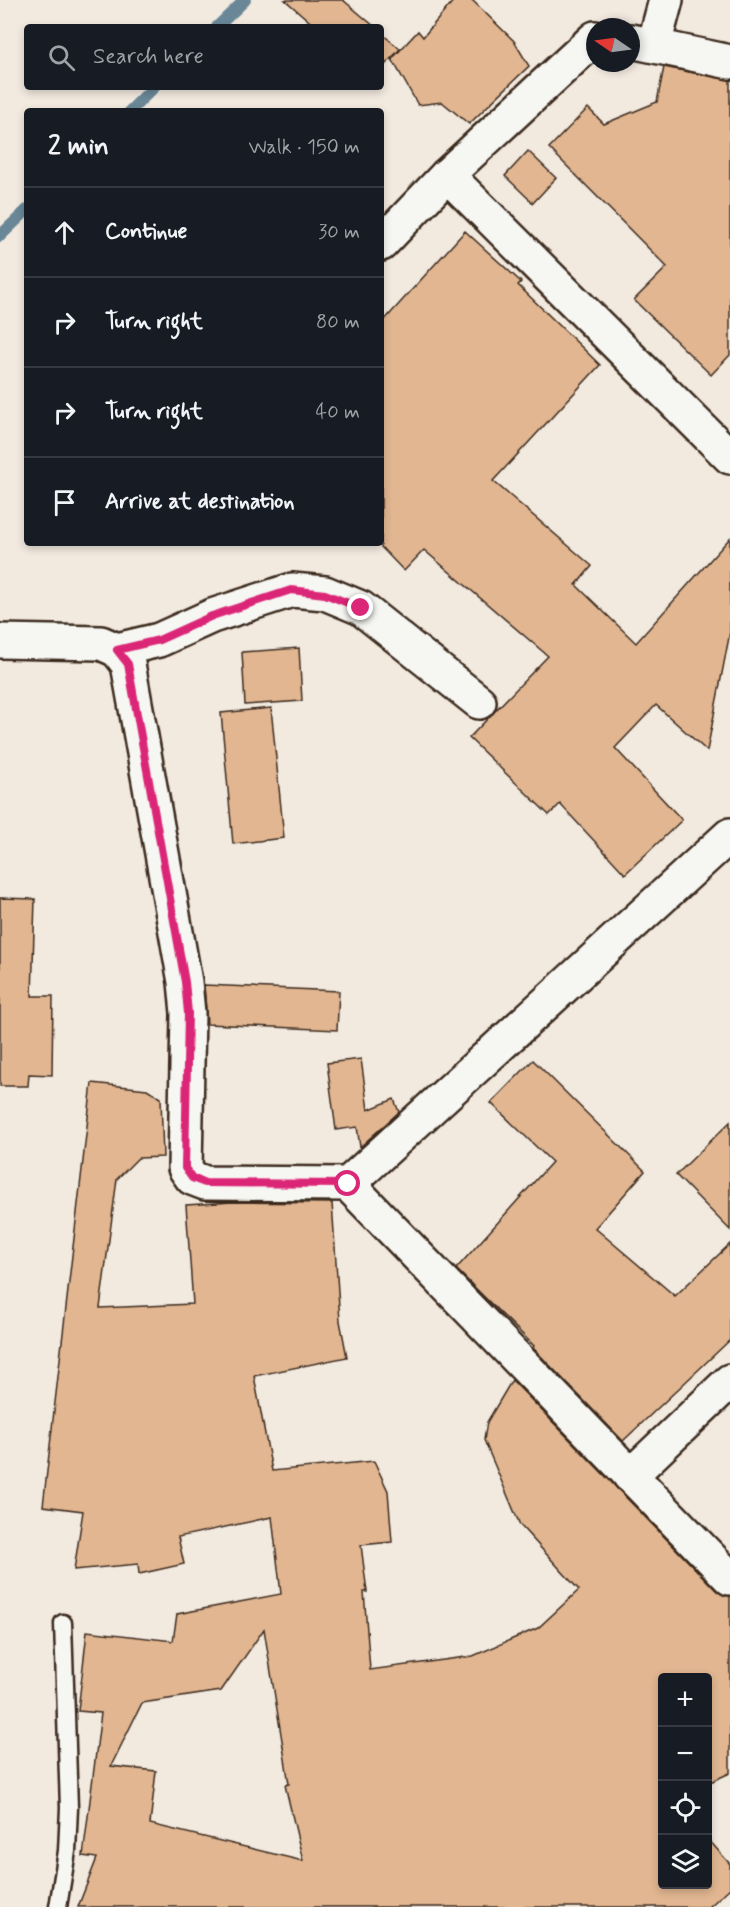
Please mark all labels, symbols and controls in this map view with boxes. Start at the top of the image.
north arrow [586,18,640,72]
search box [24,24,384,90]
icon: search [45,41,78,74]
text: Search here [93,43,204,71]
text: 2 min [48,130,109,164]
text: Walk · 150 m [248,134,360,161]
icon: ahead [48,216,81,249]
text: Continue [105,218,187,246]
text: 30 m [318,219,360,246]
icon: right [48,306,81,339]
text: Turn right [105,308,203,336]
text: 80 m [316,309,360,336]
icon: right [48,396,81,429]
text: Turn right [105,398,203,426]
text: 40 m [316,399,360,426]
icon: arrive [48,486,81,519]
text: Arrive at destination [105,488,295,516]
route end [347,594,373,620]
route start [334,1170,360,1196]
map controls [658,1673,712,1889]
button: + [658,1673,712,1727]
button: − [658,1727,712,1781]
button: locate [658,1781,712,1835]
button: layers [658,1835,712,1889]

